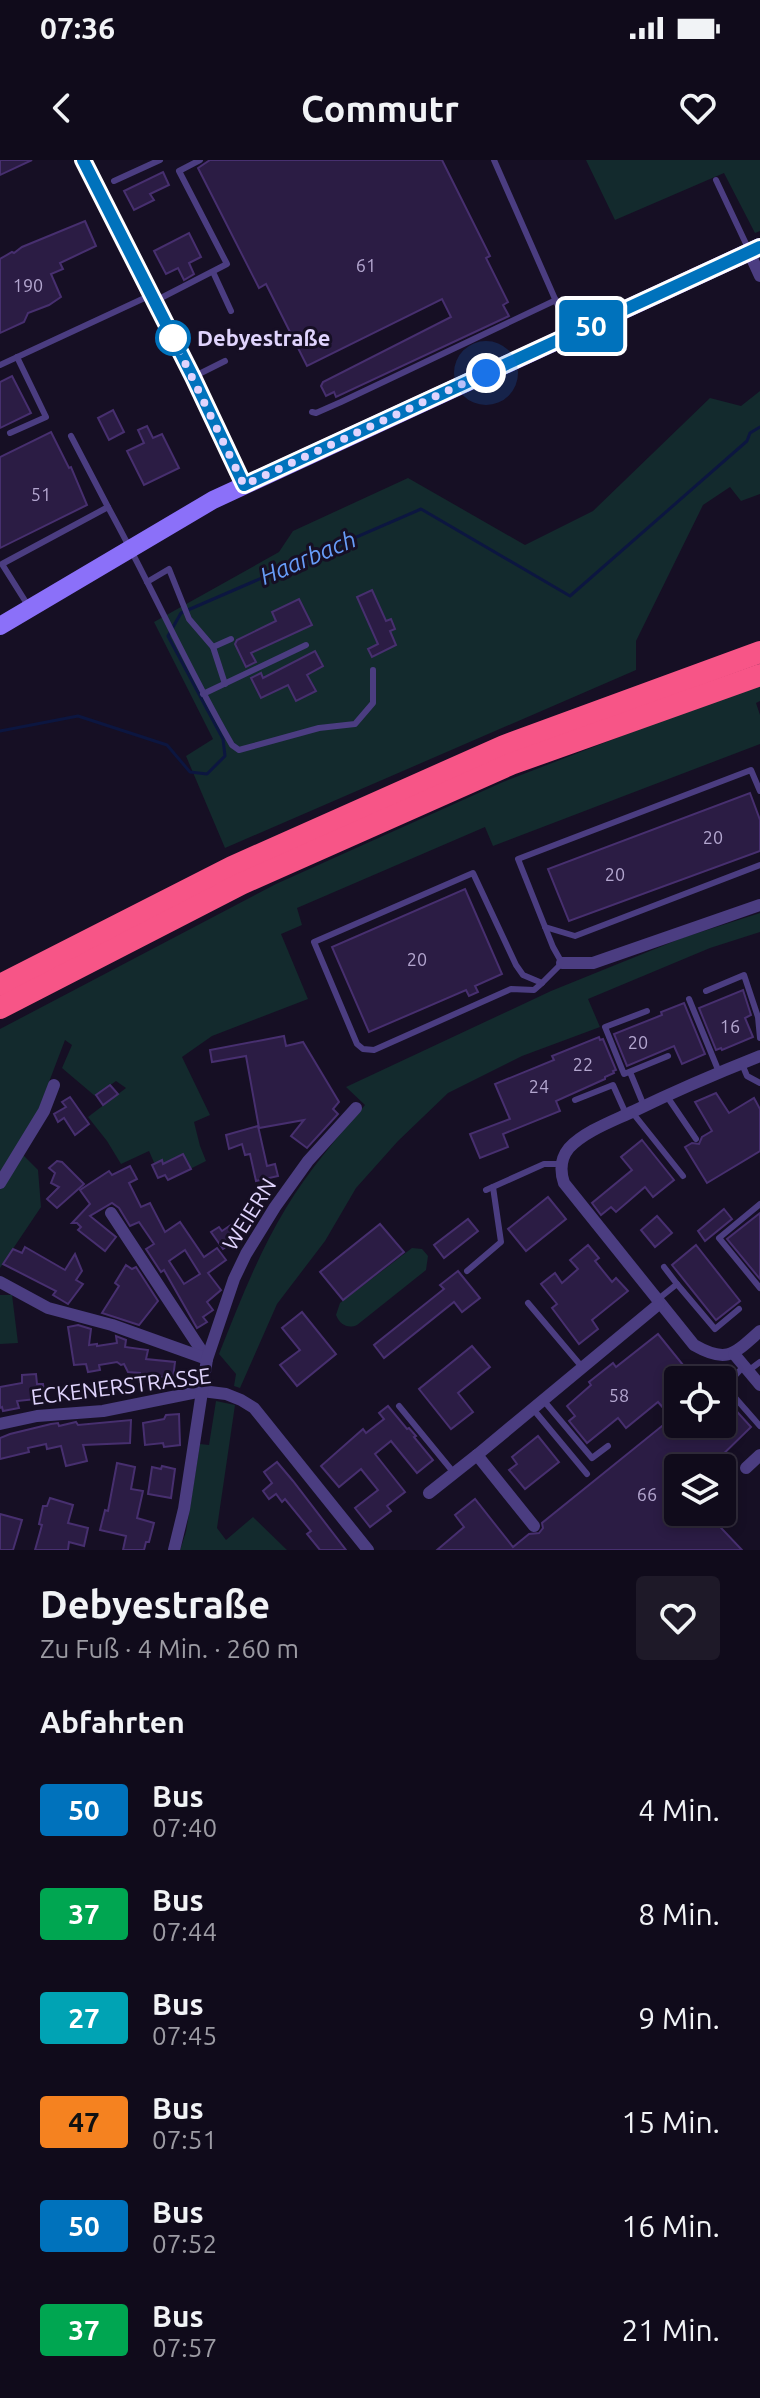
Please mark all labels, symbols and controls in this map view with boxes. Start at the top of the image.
text: 07:36 [40,11,115,45]
icon: back [40,86,84,130]
icon: heart [676,86,720,130]
text: Commutr [301,88,459,129]
house number: 61 [356,255,376,275]
house number: 190 [13,275,43,295]
line badge: 50 [555,300,627,352]
text: 50 [575,310,607,341]
marker: Debyestraße [156,321,190,355]
place label: Debyestraße [197,325,330,350]
your location [466,353,506,393]
house number: 51 [31,484,51,504]
water label: Haarbach [256,525,360,590]
house number: 20 [703,827,723,847]
house number: 20 [605,864,625,884]
house number: 20 [407,949,427,969]
house number: 16 [720,1016,740,1036]
house number: 20 [628,1032,648,1052]
house number: 22 [573,1054,593,1074]
house number: 24 [529,1076,549,1096]
street label: WEIERN [217,1173,280,1254]
street label: ECKENERSTRASSE [30,1362,212,1409]
map controls [664,1366,736,1526]
button: locate [664,1366,736,1438]
house number: 58 [609,1385,629,1405]
button: layers [664,1454,736,1526]
house number: 66 [637,1484,657,1504]
button: heart [636,1576,720,1660]
text: Debyestraße [40,1583,270,1625]
text: Zu Fuß · 4 Min. · 260 m [40,1634,299,1663]
text: Abfahrten [40,1705,185,1739]
text: Bus [152,1779,204,1813]
text: 4 Min. [638,1793,720,1827]
text: 50 [68,1794,100,1825]
text: 07:40 [152,1813,217,1842]
text: Bus [152,1883,204,1917]
text: 8 Min. [638,1897,720,1931]
text: 37 [68,1898,100,1929]
text: 07:44 [152,1917,217,1946]
text: Bus [152,1987,204,2021]
text: 9 Min. [638,2001,720,2035]
text: 27 [68,2002,100,2033]
text: 07:45 [152,2021,217,2050]
text: Bus [152,2091,204,2125]
text: 15 Min. [621,2105,720,2139]
text: 47 [68,2106,100,2137]
text: 07:51 [152,2125,217,2154]
text: Bus [152,2195,204,2229]
text: 16 Min. [621,2209,720,2243]
text: 50 [68,2210,100,2241]
text: 07:52 [152,2229,217,2258]
text: Bus [152,2299,204,2333]
text: 21 Min. [621,2313,720,2347]
text: 37 [68,2314,100,2345]
text: 07:57 [152,2333,217,2362]

